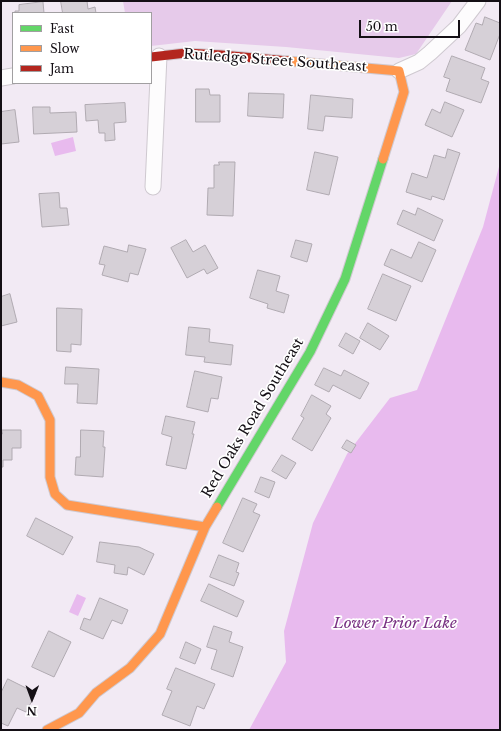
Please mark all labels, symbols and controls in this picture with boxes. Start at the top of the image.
legend [12,12,152,84]
scale bar [361,12,462,38]
text: 50 m [366,19,398,34]
text: Fast [50,21,74,36]
text: Slow [50,41,79,56]
street label: Rutledge Street Southeast [183,46,367,76]
text: Jam [50,61,74,76]
street label: Red Oaks Road Southeast [199,335,307,501]
water label: Lower Prior Lake [333,615,457,633]
north arrow [12,679,52,719]
text: N [26,704,37,718]

